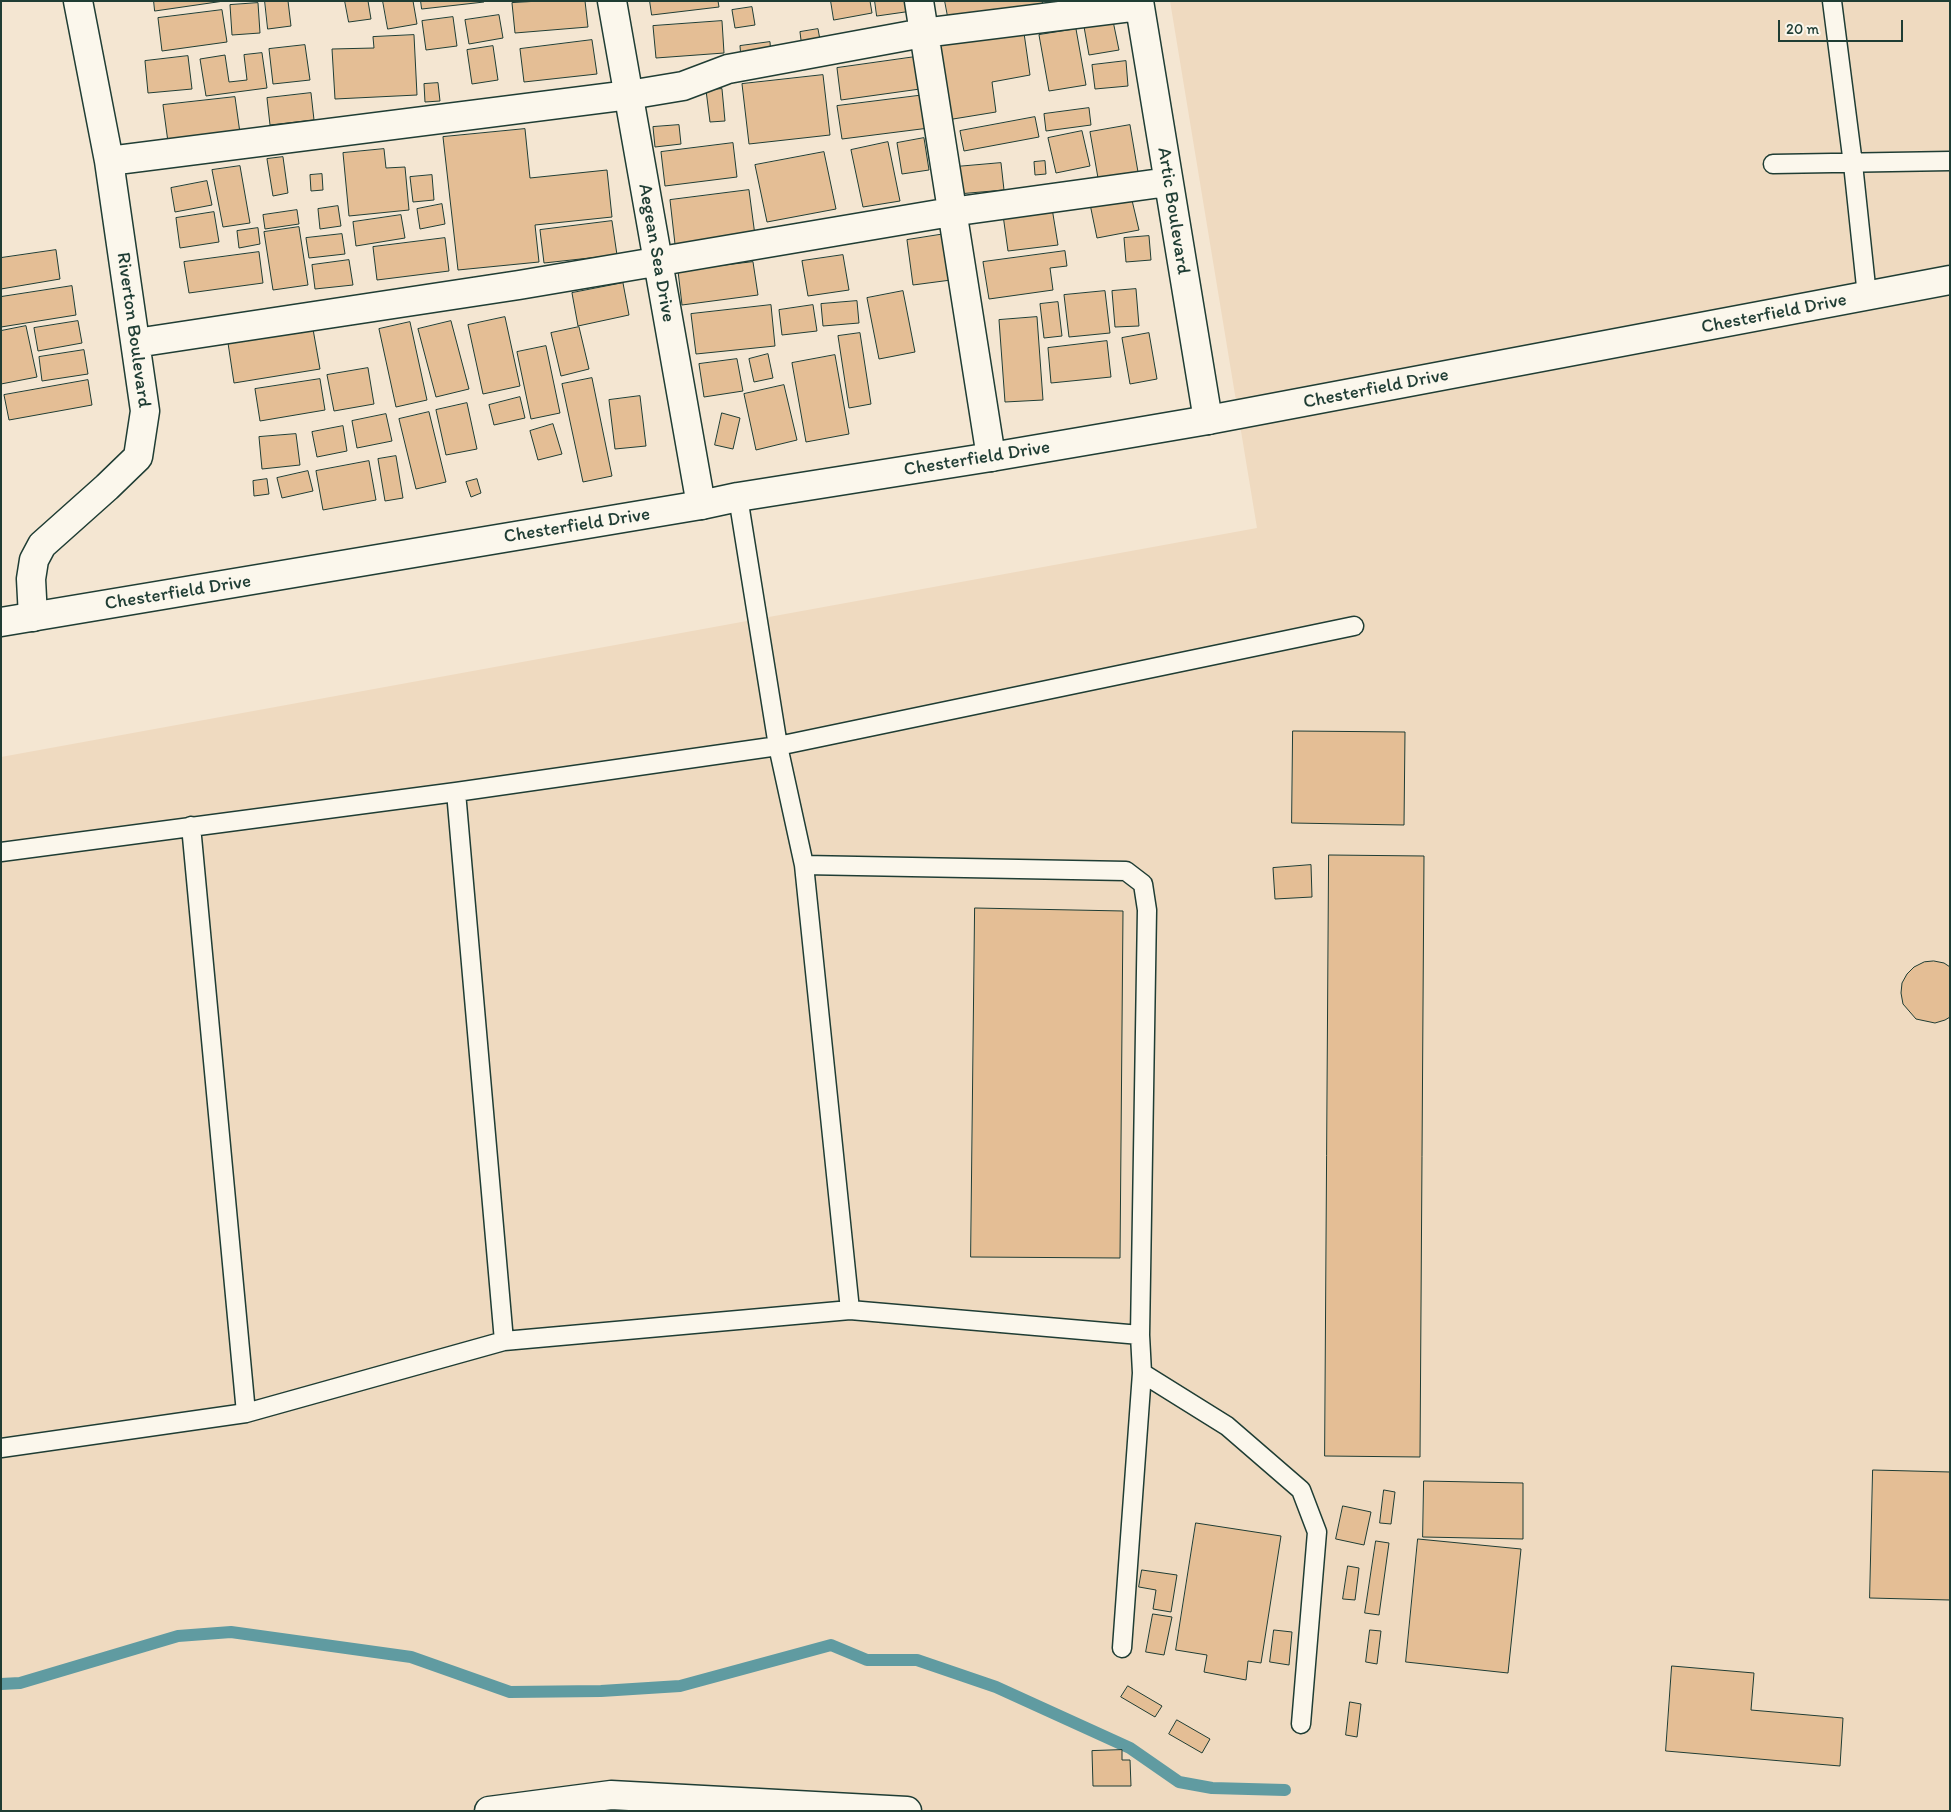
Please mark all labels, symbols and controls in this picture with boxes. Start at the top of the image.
scale bar [1781,10,1906,42]
text: 20 m [1786,20,1819,38]
street label: Artic Boulevard [1152,146,1194,276]
street label: Aegean Sea Drive [633,182,679,324]
street label: Riverton Boulevard [111,251,155,409]
street label: Chesterfield Drive [1699,289,1849,339]
street label: Chesterfield Drive [1301,364,1451,414]
street label: Chesterfield Drive [902,436,1052,482]
street label: Chesterfield Drive [502,503,652,549]
street label: Chesterfield Drive [103,570,253,616]

